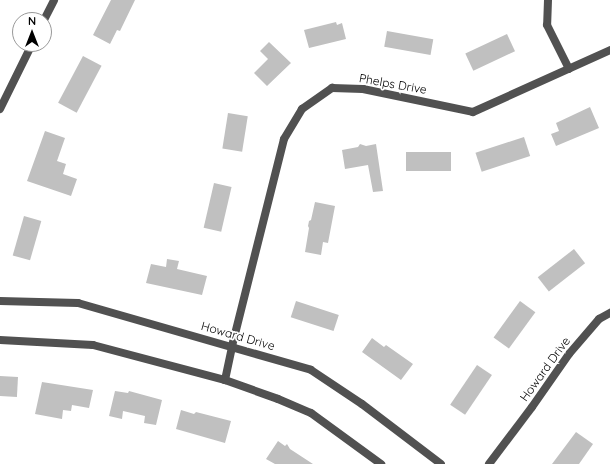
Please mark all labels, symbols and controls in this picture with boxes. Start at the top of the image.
north arrow [12,12,52,52]
text: N [28,14,36,28]
street label: Phelps Drive [358,71,428,97]
street label: Howard Drive [199,319,277,353]
street label: Howard Drive [517,334,573,404]

